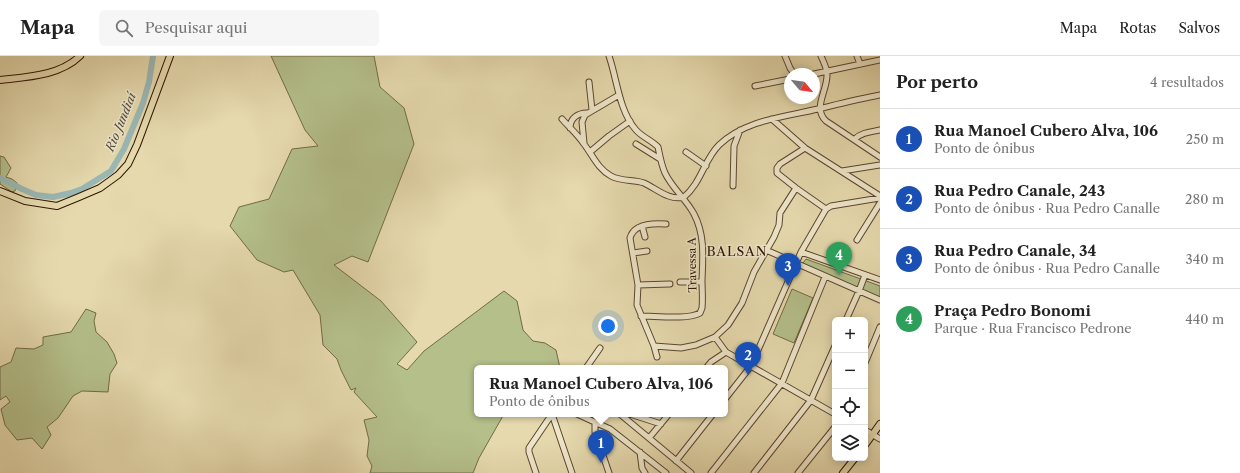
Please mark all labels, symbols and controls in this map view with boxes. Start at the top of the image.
search box [99,10,379,46]
text: Mapa [20,16,75,39]
icon: search [113,17,135,39]
text: Pesquisar aqui [145,18,247,37]
text: Mapa [1060,19,1097,37]
text: Rotas [1119,19,1156,37]
text: Salvos [1178,19,1220,37]
north arrow [784,68,820,104]
text: Por perto [896,72,978,92]
text: 4 resultados [1150,74,1224,90]
water label: Rio Jundiaí [102,89,140,154]
text: Rua Manoel Cubero Alva, 106 [934,121,1158,140]
text: 1 [906,131,912,147]
text: 250 m [1186,131,1224,147]
text: Ponto de ônibus [934,140,1035,156]
text: Rua Pedro Canale, 243 [934,181,1105,200]
text: 2 [905,191,913,207]
text: 280 m [1185,191,1224,207]
text: Ponto de ônibus · Rua Pedro Canalle [934,200,1160,216]
street label: Travessa A [685,236,699,293]
text: Rua Pedro Canale, 34 [934,241,1096,260]
pin: 4 [826,242,852,275]
district label: BALSAN [707,243,767,259]
text: 3 [905,251,913,267]
text: 340 m [1186,251,1224,267]
pin: 3 [775,253,801,286]
text: Ponto de ônibus · Rua Pedro Canalle [934,260,1160,276]
text: Praça Pedro Bonomi [934,301,1091,320]
text: 4 [905,311,913,327]
text: 440 m [1185,311,1224,327]
your location [598,316,618,336]
map controls [832,317,868,461]
button: + [832,317,868,353]
text: Parque · Rua Francisco Pedrone [934,320,1132,336]
pin: 2 [735,342,761,375]
button: − [832,353,868,389]
popup [474,365,728,417]
text: Rua Manoel Cubero Alva, 106 [489,374,713,393]
button: locate [832,389,868,425]
text: Ponto de ônibus [489,393,590,409]
button: layers [832,425,868,461]
pin: 1 [588,430,614,463]

